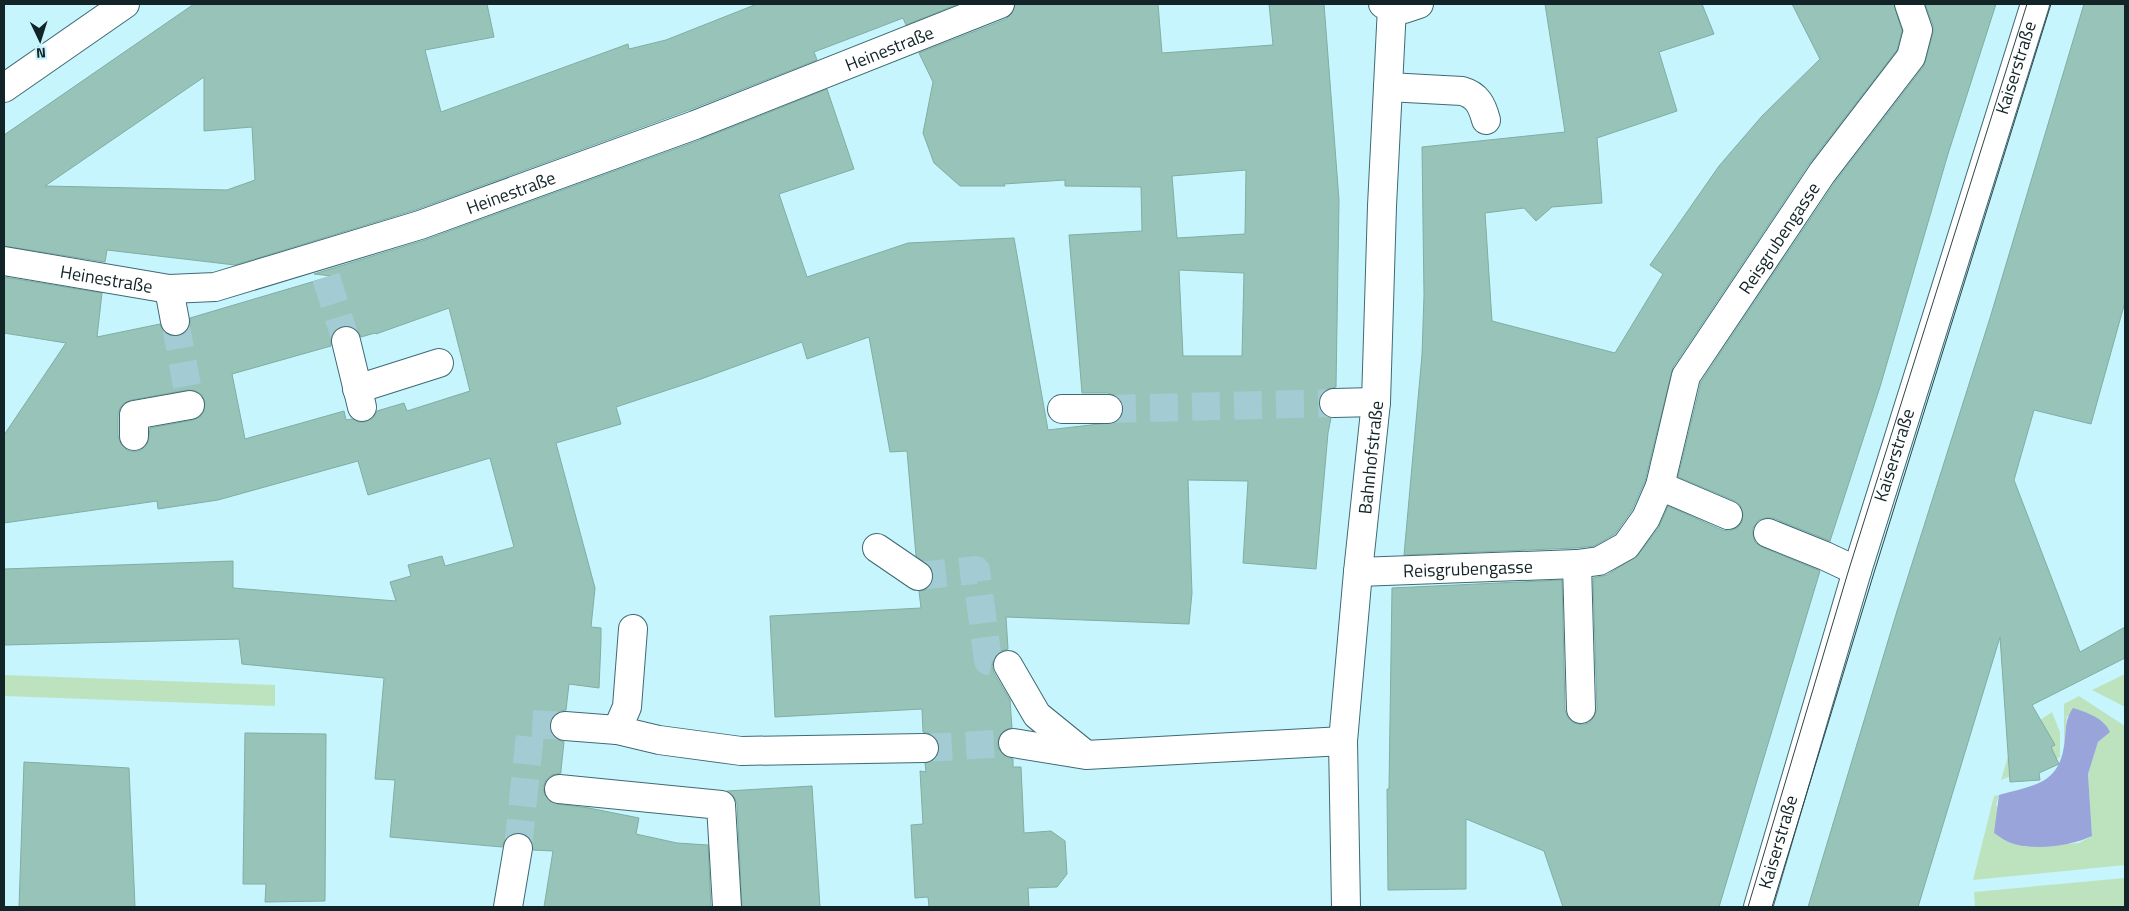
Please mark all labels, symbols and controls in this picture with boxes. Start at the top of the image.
north arrow [15,15,65,65]
street label: Heinestraße [841,18,937,78]
street label: Kaiserstraße [1988,18,2042,118]
text: N [35,43,47,64]
street label: Heinestraße [462,163,559,221]
street label: Reisgrubengasse [1731,176,1826,299]
street label: Heinestraße [58,257,155,300]
street label: Bahnhofstraße [1351,399,1390,515]
street label: Kaiserstraße [1866,405,1921,505]
street label: Reisgrubengasse [1403,552,1533,584]
street label: Kaiserstraße [1751,792,1804,892]

